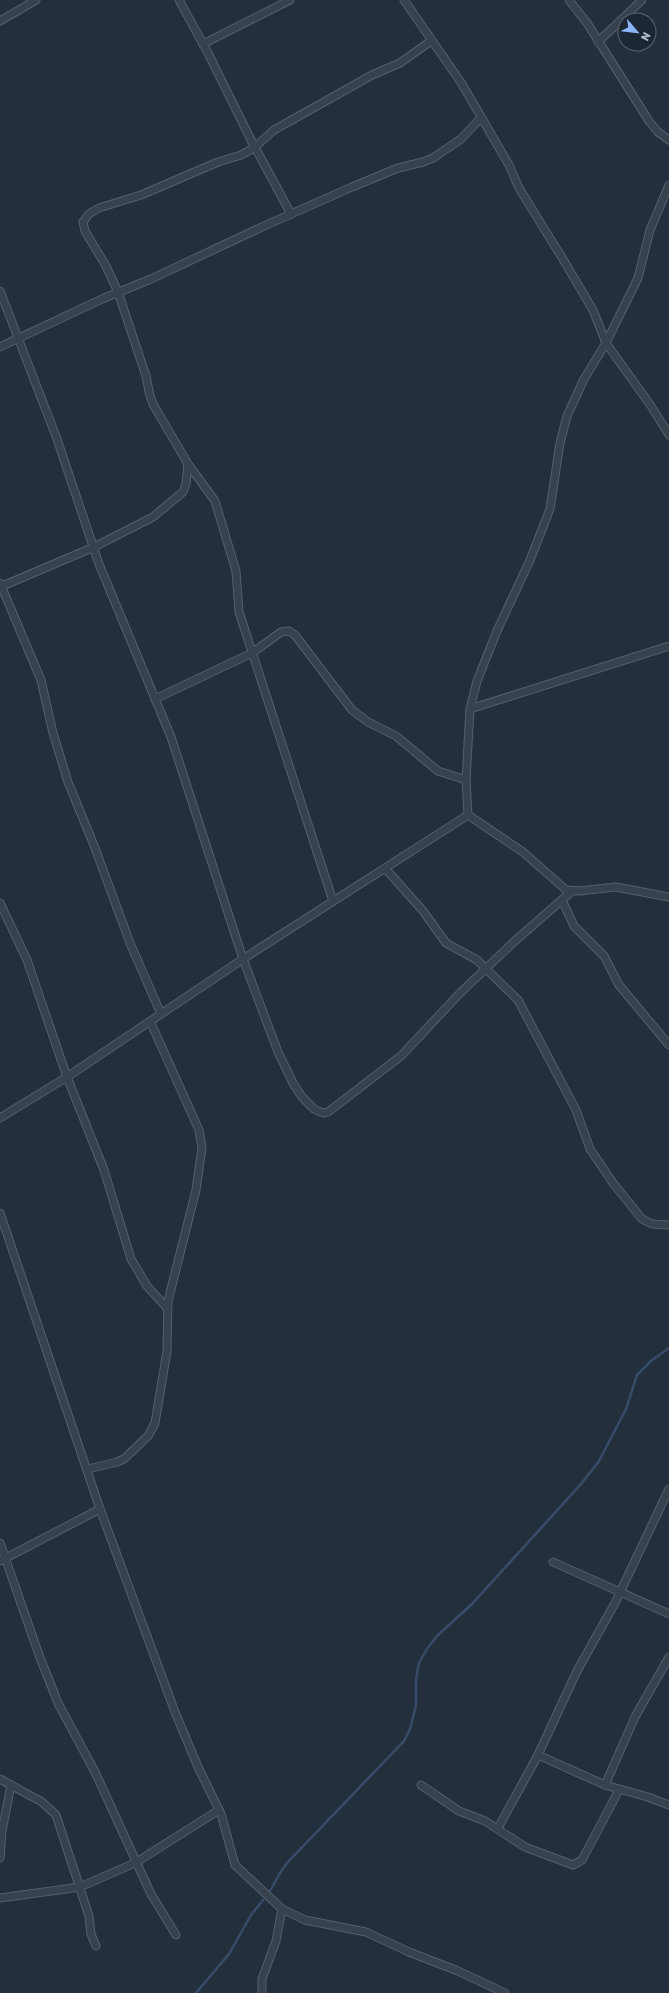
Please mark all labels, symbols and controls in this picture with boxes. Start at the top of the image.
north arrow [617,12,657,52]
text: N [638,30,653,43]

